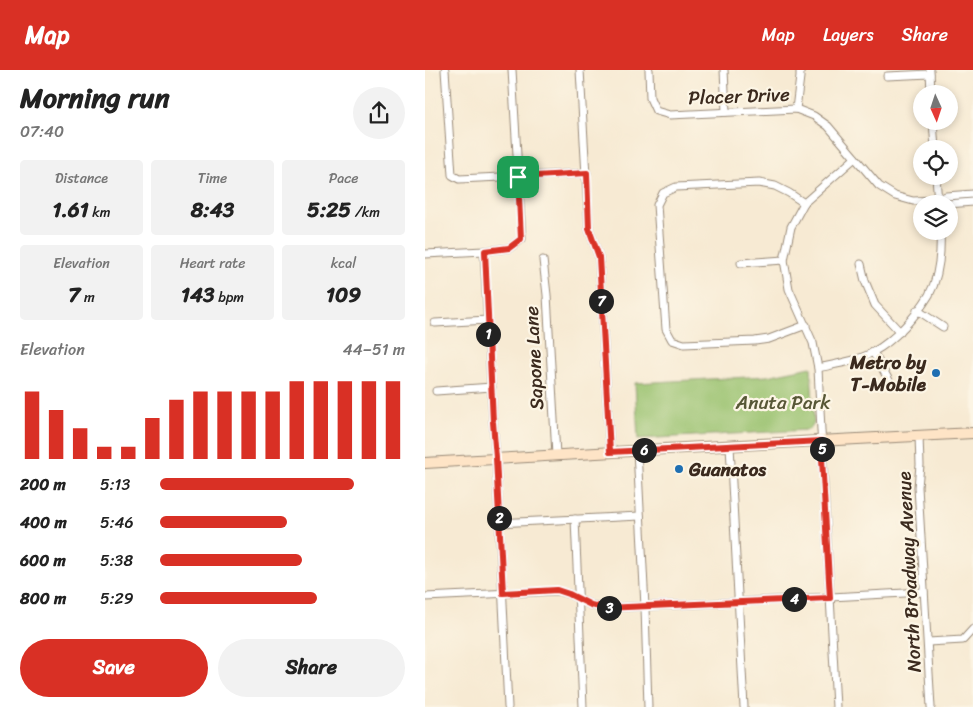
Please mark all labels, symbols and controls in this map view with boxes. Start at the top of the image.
text: Map [25,14,69,56]
text: Map [762,19,795,51]
text: Layers [823,19,874,51]
text: Share [902,19,948,51]
text: Morning run [20,73,170,122]
street label: Placer Drive [688,78,791,114]
north arrow [913,85,957,130]
map controls [913,85,958,240]
button: share [353,87,405,139]
text: 07:40 [20,117,64,146]
button: locate [913,140,958,185]
pin [497,156,539,198]
icon: arrive [504,163,532,191]
text: Distance [55,166,108,191]
text: Time [198,166,227,191]
text: Pace [329,166,358,191]
text: 1.61 [52,191,89,229]
text: 8:43 [191,191,234,229]
text: 5:25 [307,191,351,229]
button: layers [913,195,958,240]
text: km [89,200,111,225]
text: /km [351,200,380,225]
text: Elevation [53,251,110,276]
text: Heart rate [180,251,245,276]
text: kcal [331,251,356,276]
text: 7 [68,276,80,314]
text: 143 [181,276,215,314]
text: 109 [326,276,361,314]
text: m [80,285,95,310]
text: bpm [215,285,244,310]
pin: 7 [589,288,613,314]
text: 7 [598,289,606,314]
street label: Sapone Lane [515,305,553,411]
pin: 1 [475,322,501,346]
text: 1 [485,322,492,347]
text: Elevation [20,335,85,364]
text: 44–51 m [343,335,405,364]
place label: Metro by T-Mobile [849,346,927,401]
marker: Metro by T-Mobile [930,367,942,379]
park label: Anuta Park [735,386,831,419]
pin: 5 [809,436,835,462]
text: 5 [818,437,827,462]
pin: 6 [631,438,657,462]
text: 6 [641,438,648,463]
place label: Guanatos [688,453,767,486]
marker: Guanatos [673,463,685,475]
text: 200 m [20,470,66,499]
text: 5:13 [100,470,130,499]
street label: North Broadway Avenue [887,471,931,673]
pin: 2 [487,506,511,530]
text: 2 [495,506,504,531]
text: 400 m [20,508,67,537]
text: 5:46 [100,508,134,537]
text: 600 m [20,546,66,575]
text: 5:38 [100,546,133,575]
text: 800 m [20,584,66,613]
text: 5:29 [100,584,134,613]
pin: 4 [781,586,807,612]
text: 4 [790,587,799,612]
pin: 3 [597,596,621,620]
text: 3 [606,596,613,621]
button: Save [20,639,208,697]
button: Share [218,639,405,697]

